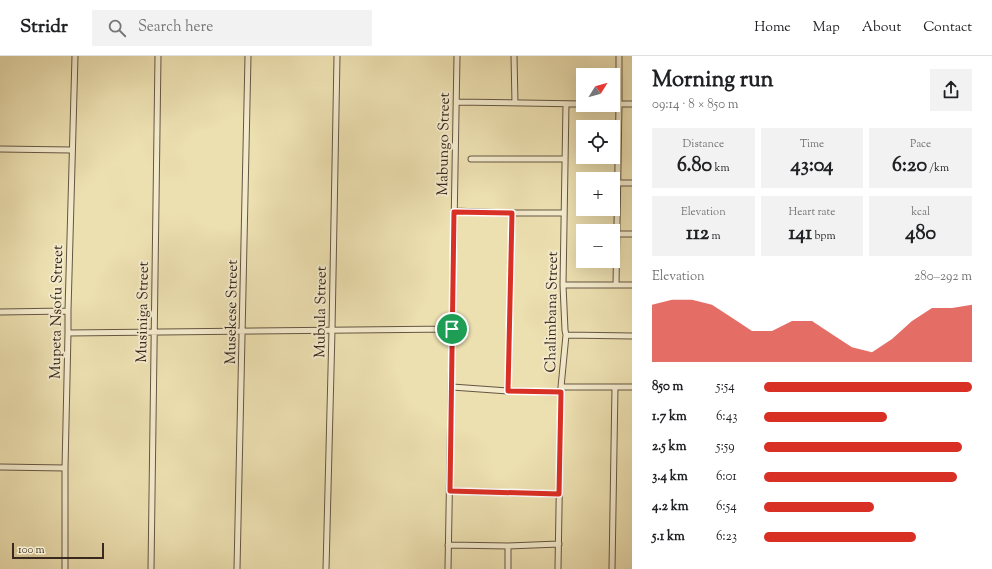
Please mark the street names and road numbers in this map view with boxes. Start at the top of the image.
street label: Mabungo Street [433,92,456,196]
street label: Mupeta Nsofu Street [46,245,69,379]
street label: Chalimbana Street [541,251,564,373]
street label: Musekese Street [221,259,244,365]
street label: Musiniga Street [132,261,155,363]
street label: Mubula Street [310,266,333,358]

